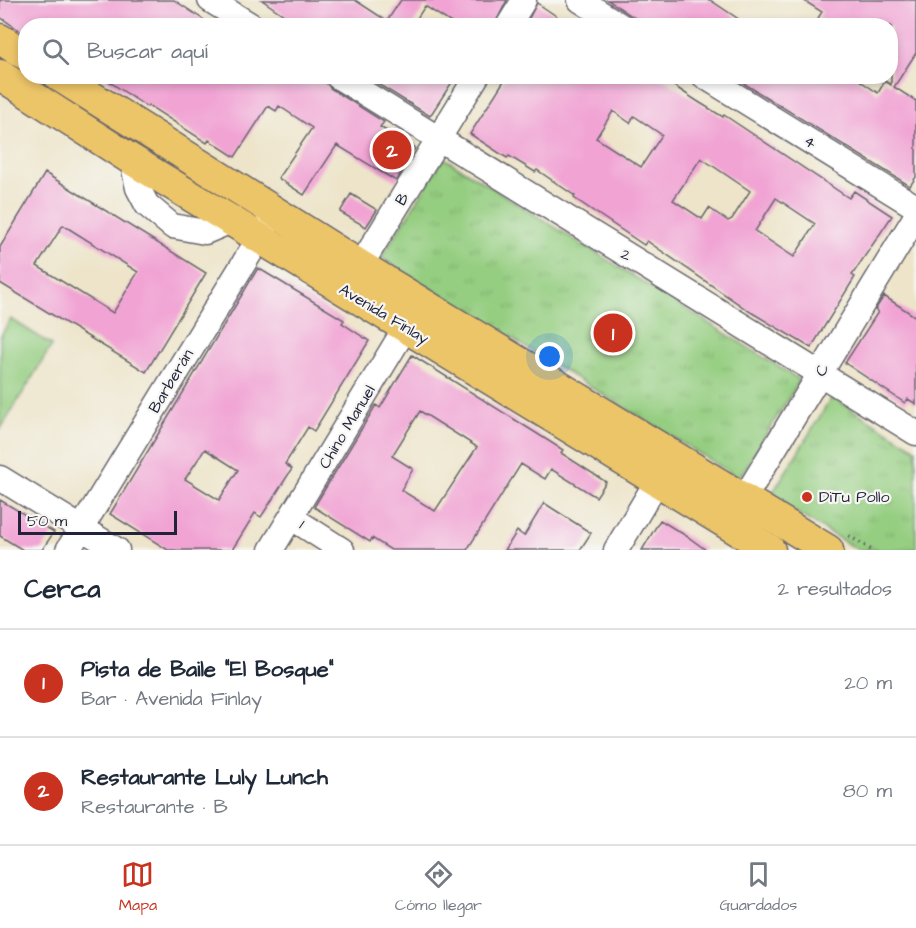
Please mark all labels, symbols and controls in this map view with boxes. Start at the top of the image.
search box [18,18,898,84]
icon: search [39,35,72,68]
text: Buscar aquí [87,36,208,67]
pin: 2 [372,128,412,172]
street label: 4 [800,130,821,154]
street label: B [390,188,415,210]
street label: 2 [616,243,636,267]
street label: Avenida Finlay [334,278,433,350]
pin: 1 [594,310,632,356]
your location [535,342,564,371]
street label: Barberán [143,345,199,417]
street label: C [810,359,834,381]
street label: Chino Manuel [313,381,381,473]
place label: DiTu Pollo [819,486,890,508]
marker: DiTu Pollo [800,490,814,504]
scale bar [18,508,177,536]
text: 50 m [27,510,67,532]
street label: 1 [295,514,309,534]
text: Cerca [24,571,101,607]
text: 2 resultados [778,575,892,603]
text: Pista de Baile "El Bosque" [81,654,334,685]
text: 1 [42,669,45,697]
text: 20 m [844,669,892,697]
text: Bar · Avenida Finlay [81,685,262,713]
text: Restaurante Luly Lunch [81,762,328,793]
text: 2 [38,777,49,805]
text: 80 m [843,777,892,805]
text: Restaurante · B [81,793,228,821]
tab: Mapa [119,858,157,916]
tab: Cómo llegar [395,858,482,916]
tab: Guardados [719,858,797,916]

